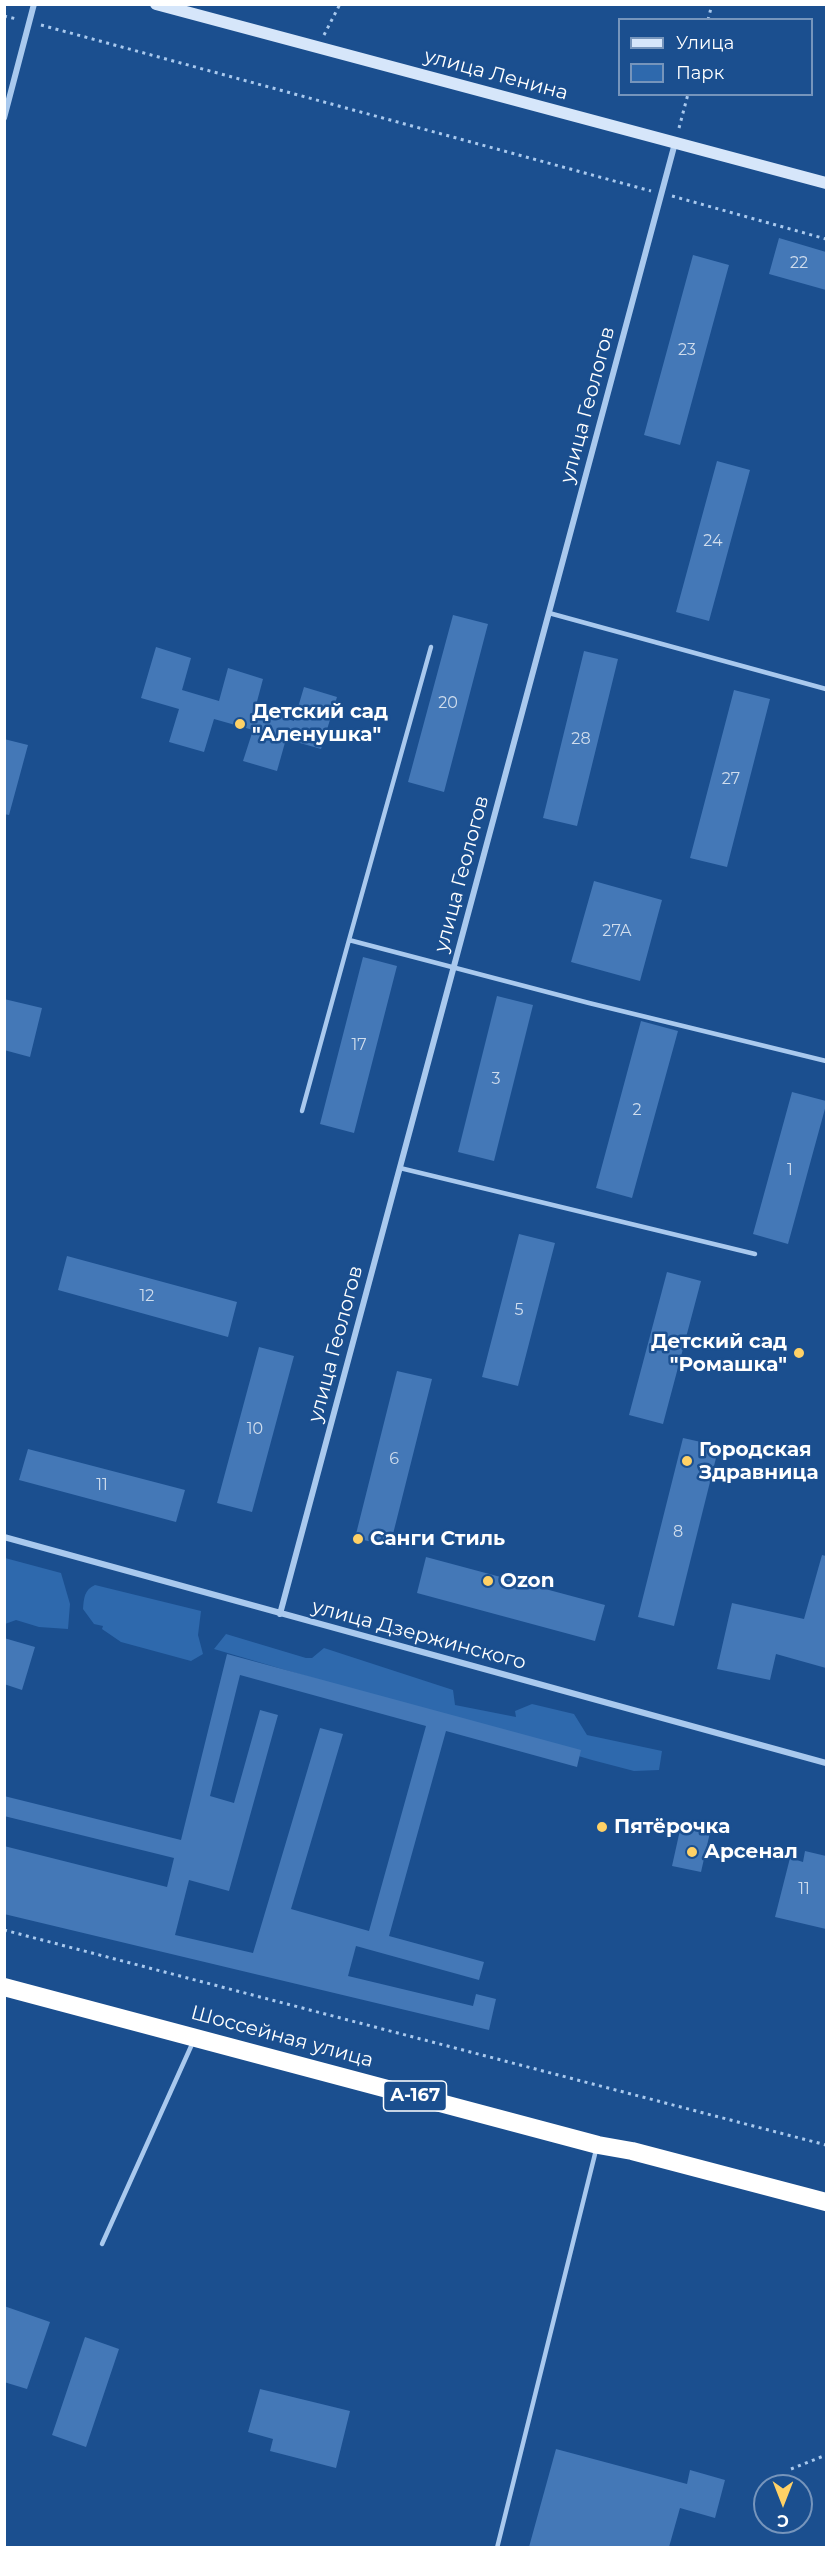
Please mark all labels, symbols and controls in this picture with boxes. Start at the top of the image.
legend [618,18,813,96]
text: Улица [676,32,734,54]
street label: улица Ленина [421,44,571,106]
text: Парк [676,62,724,84]
house number: 22 [790,253,808,273]
street label: улица Геологов [556,324,620,486]
house number: 23 [678,340,696,360]
house number: 24 [703,531,723,551]
house number: 20 [438,693,458,713]
place label: Детский сад "Аленушка" [252,700,388,747]
marker: Детский сад "Аленушка" [233,717,247,731]
house number: 28 [571,729,591,749]
house number: 27 [722,769,740,789]
street label: улица Геологов [430,793,494,955]
house number: 27А [602,921,632,941]
house number: 17 [351,1035,367,1055]
house number: 3 [491,1069,501,1089]
house number: 2 [632,1100,642,1120]
house number: 1 [787,1160,793,1180]
street label: улица Геологов [304,1263,368,1425]
house number: 12 [140,1286,154,1306]
house number: 5 [514,1300,524,1320]
place label: Детский сад "Ромашка" [651,1330,787,1377]
marker: Детский сад "Ромашка" [792,1346,806,1360]
house number: 10 [247,1419,263,1439]
place label: Городская Здравница [699,1438,819,1485]
house number: 6 [389,1449,399,1469]
marker: Городская Здравница [680,1454,694,1468]
house number: 11 [96,1475,108,1495]
house number: 8 [673,1522,683,1542]
place label: Санги Стиль [370,1527,505,1551]
marker: Санги Стиль [351,1532,365,1546]
place label: Ozon [500,1569,555,1593]
marker: Ozon [481,1574,495,1588]
street label: улица Дзержинского [309,1595,529,1675]
place label: Пятёрочка [614,1815,730,1839]
marker: Пятёрочка [595,1820,609,1834]
place label: Арсенал [704,1840,798,1864]
marker: Арсенал [685,1845,699,1859]
house number: 11 [798,1879,810,1899]
street label: Шоссейная улица [188,2001,376,2073]
road number: А-167 [384,2081,446,2111]
north arrow [753,2474,813,2534]
text: С [777,2511,789,2530]

